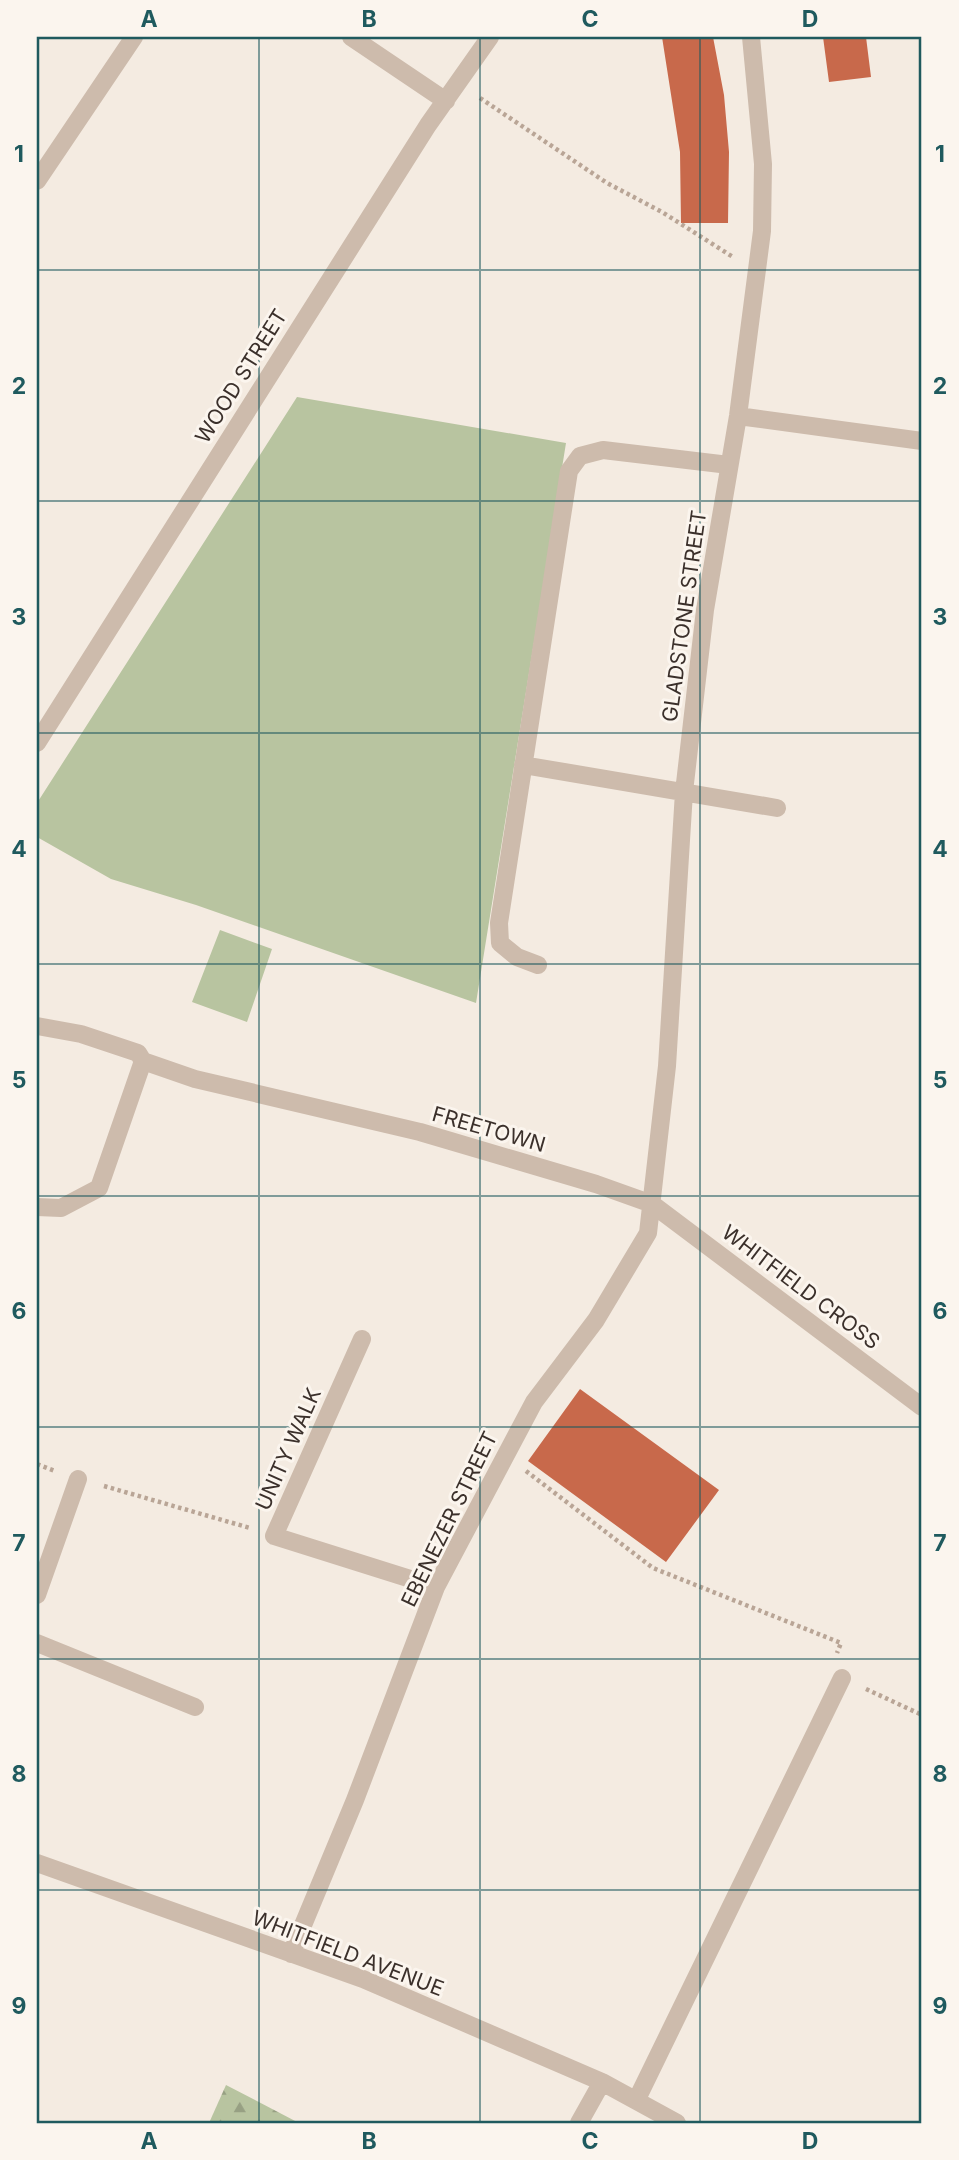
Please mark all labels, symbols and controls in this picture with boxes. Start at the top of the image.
text: A [140,5,158,33]
text: B [361,5,377,33]
text: C [581,5,599,33]
text: D [802,5,818,33]
text: 1 [14,140,24,168]
text: 1 [935,140,945,168]
street label: WOOD STREET [190,304,292,448]
text: 2 [12,372,26,400]
text: 2 [933,372,947,400]
street label: GLADSTONE STREET [657,509,711,723]
text: 3 [12,603,26,631]
text: 3 [933,603,947,631]
text: 4 [11,835,27,863]
text: 4 [932,835,948,863]
text: 5 [12,1066,26,1094]
text: 5 [933,1066,947,1094]
street label: FREETOWN [429,1101,549,1157]
street label: WHITFIELD CROSS [717,1220,885,1354]
text: 6 [12,1297,26,1325]
text: 6 [933,1297,947,1325]
street label: UNITY WALK [250,1384,326,1514]
street label: EBENEZER STREET [396,1427,502,1611]
text: 7 [12,1529,26,1557]
text: 7 [933,1529,947,1557]
text: 8 [12,1760,26,1788]
text: 8 [933,1760,947,1788]
street label: WHITFIELD AVENUE [249,1905,447,2001]
text: 9 [12,1992,26,2020]
text: 9 [933,1992,947,2020]
text: A [140,2127,158,2155]
text: B [361,2127,377,2155]
text: C [581,2127,599,2155]
text: D [802,2127,818,2155]

